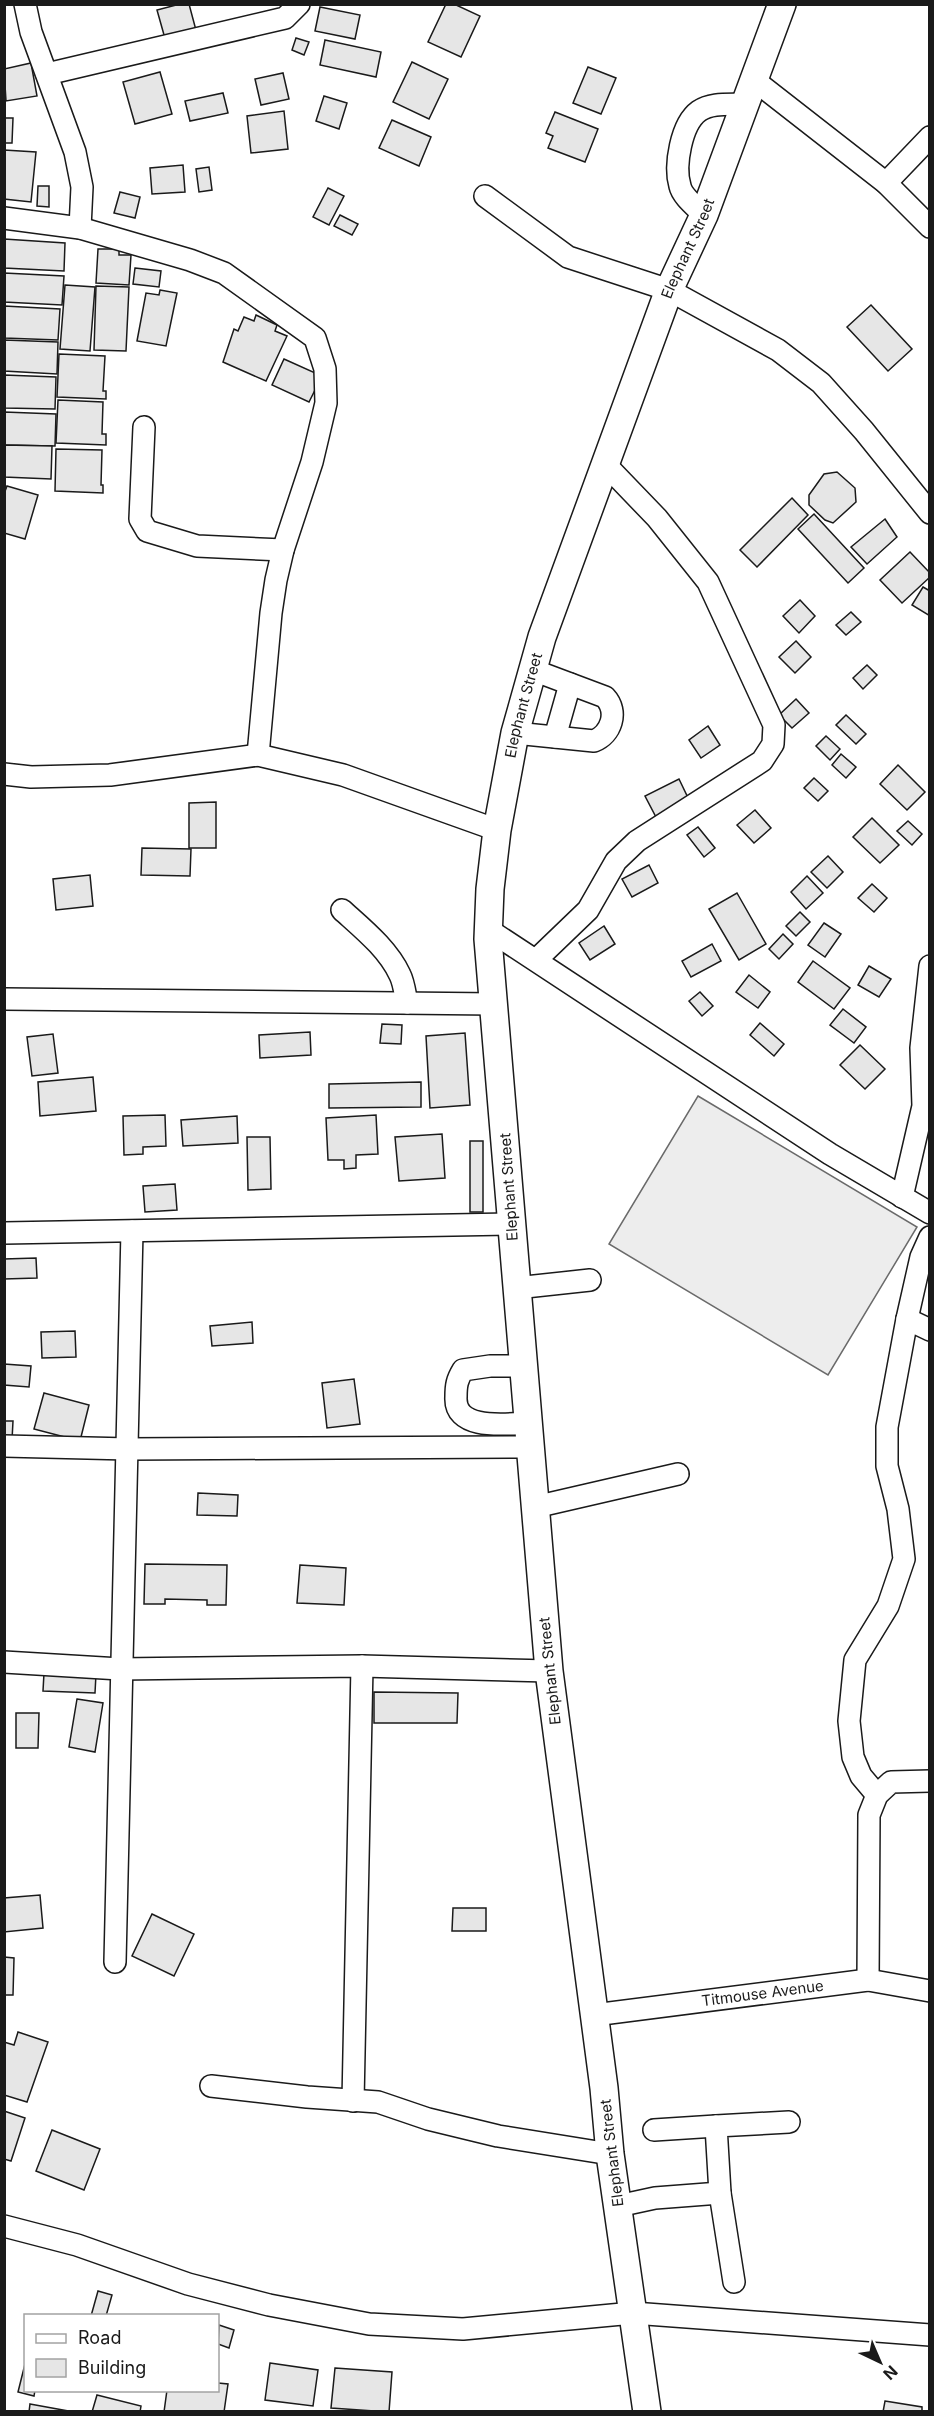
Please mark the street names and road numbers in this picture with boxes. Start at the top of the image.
street label: Elephant Street [657,196,718,301]
street label: Elephant Street [501,650,546,760]
street label: Elephant Street [495,1132,522,1242]
street label: Elephant Street [534,1616,565,1726]
street label: Titmouse Avenue [700,1976,825,2010]
street label: Elephant Street [595,2098,628,2208]

